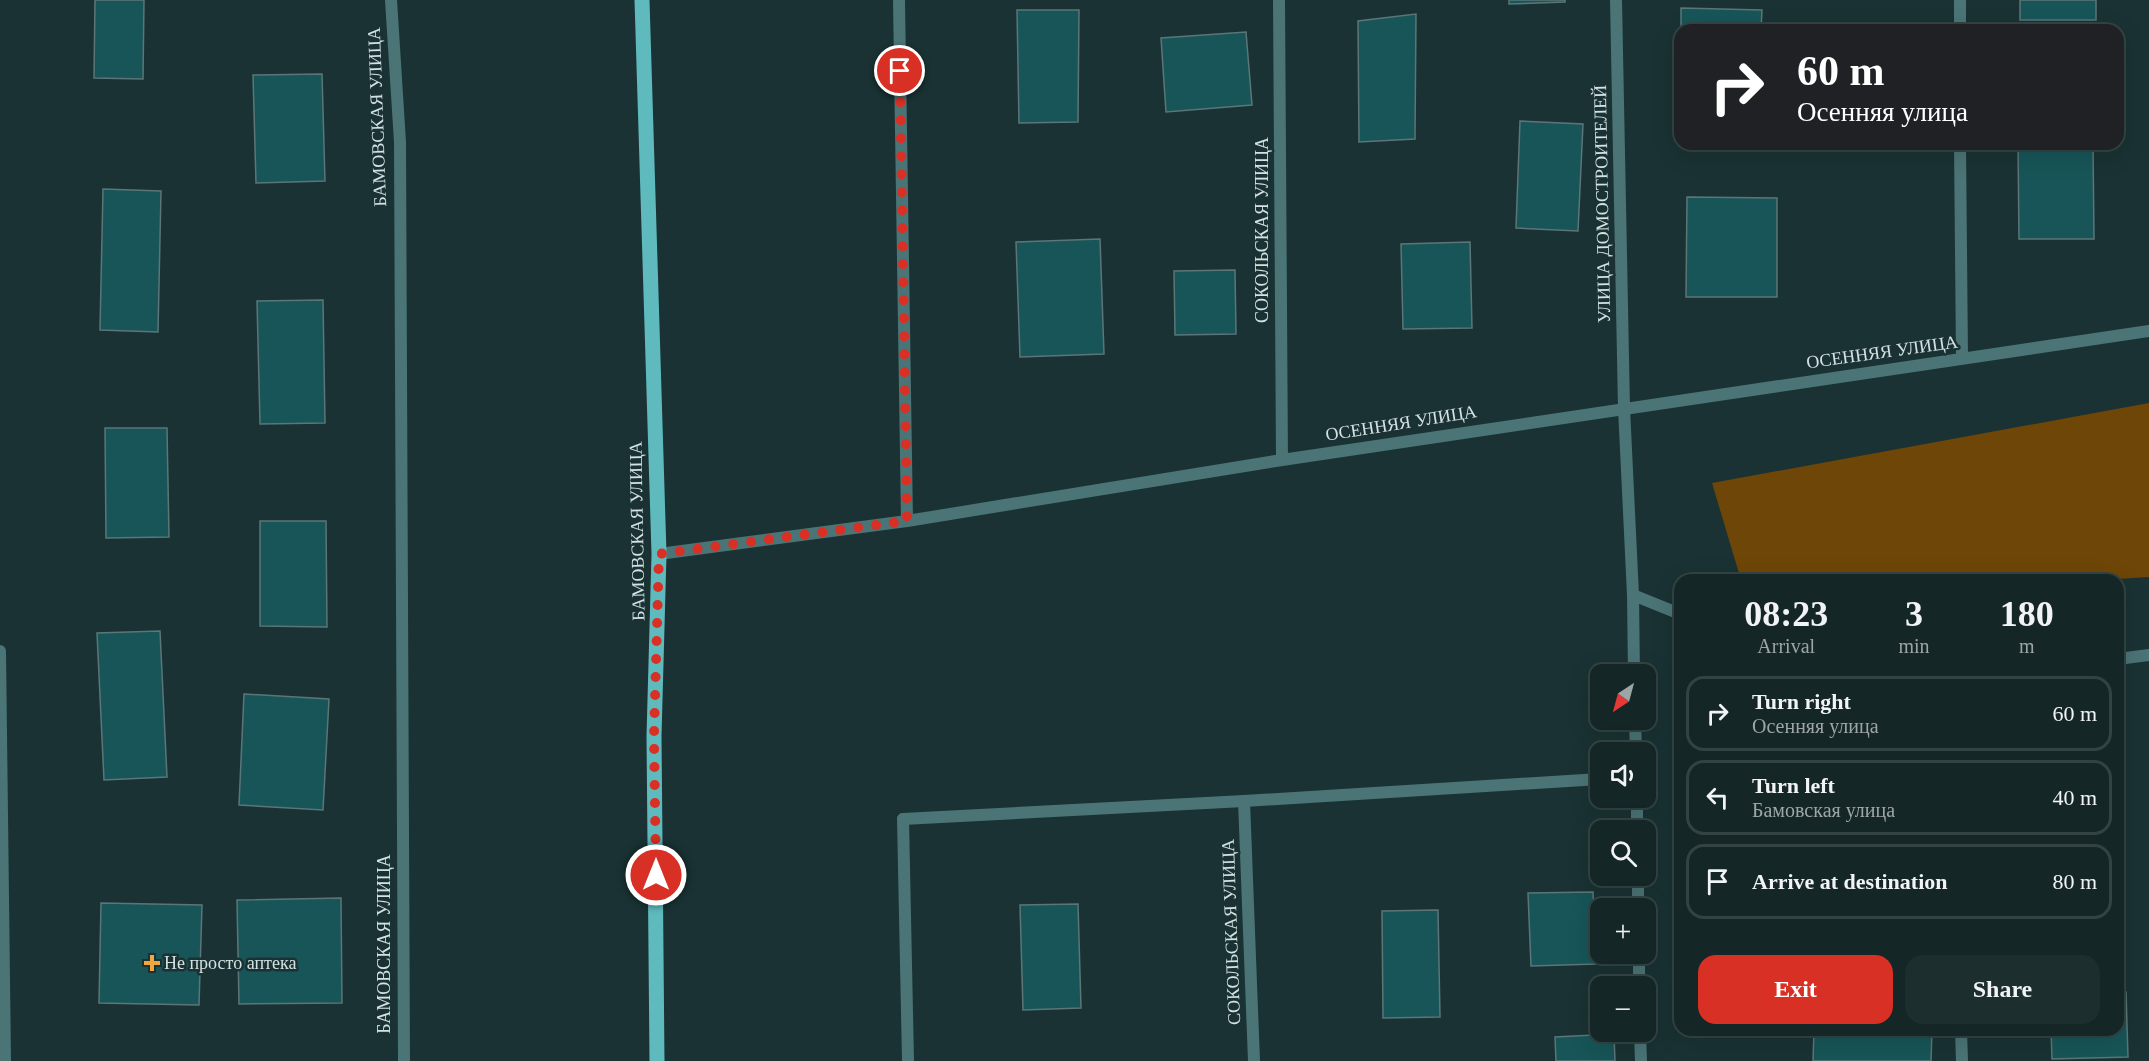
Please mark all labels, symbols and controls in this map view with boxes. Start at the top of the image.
street label: БАМОВСКАЯ УЛИЦА [364,27,390,207]
pin [874,45,925,96]
icon: right [1698,48,1776,126]
text: 60 m [1797,48,1885,94]
icon: arrive [883,54,916,87]
street label: УЛИЦА ДОМОСТРОИТЕЛЕЙ [1590,85,1614,323]
text: Осенняя улица [1797,97,1968,127]
street label: СОКОЛЬСКАЯ УЛИЦА [1252,137,1272,323]
street label: ОСЕННЯЯ УЛИЦА [1805,331,1959,373]
street label: ОСЕННЯЯ УЛИЦА [1324,401,1478,445]
street label: БАМОВСКАЯ УЛИЦА [625,441,649,621]
text: 08:23 [1744,594,1828,634]
text: 3 [1905,594,1923,634]
text: 180 [2000,594,2054,634]
text: Arrival [1757,635,1815,657]
text: min [1898,635,1930,657]
text: m [2019,635,2035,657]
north arrow [1590,664,1656,730]
map controls [1590,664,1656,1042]
text: Turn right [1752,689,1851,714]
icon: right [1701,697,1734,730]
text: 60 m [2052,701,2097,726]
text: Осенняя улица [1752,715,1879,737]
button: sound [1590,742,1656,808]
text: Turn left [1752,773,1835,798]
icon: left [1701,781,1734,814]
text: 40 m [2052,785,2097,810]
text: Бамовская улица [1752,799,1895,821]
button: search [1590,820,1656,886]
street label: СОКОЛЬСКАЯ УЛИЦА [1218,839,1244,1025]
position arrow [624,843,688,907]
street label: БАМОВСКАЯ УЛИЦА [374,854,394,1034]
icon: arrive [1701,865,1734,898]
text: Arrive at destination [1752,869,1948,894]
text: 80 m [2052,869,2097,894]
button: + [1590,898,1656,964]
place label: Не просто аптека [164,953,296,973]
button: Exit [1698,955,1893,1024]
button: Share [1905,955,2100,1024]
marker: Не просто аптека [145,956,159,970]
button: − [1590,976,1656,1042]

